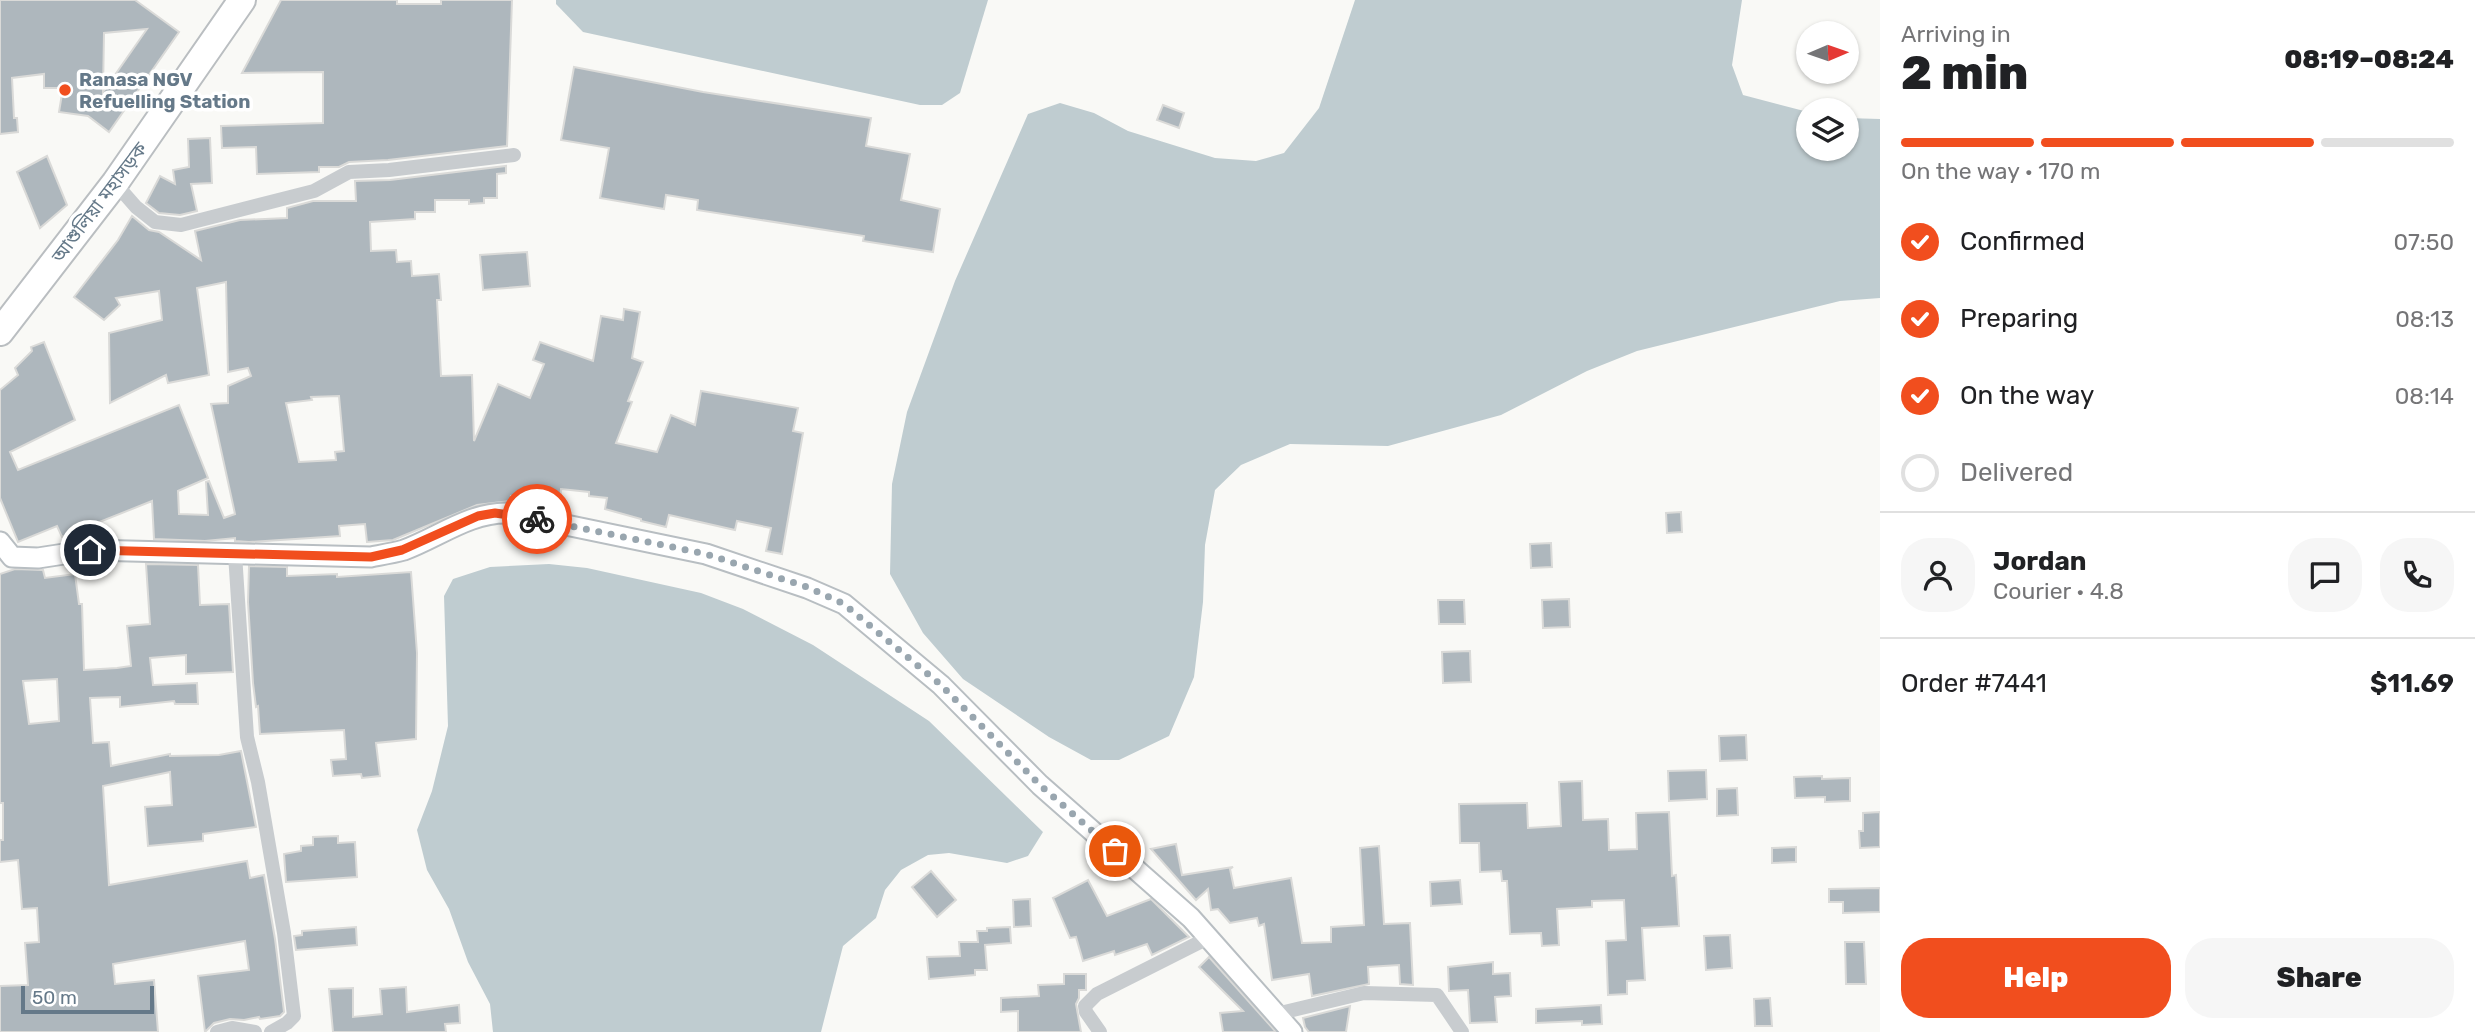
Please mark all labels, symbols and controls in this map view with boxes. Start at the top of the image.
text: Arriving in [1901,20,2011,48]
north arrow [1796,21,1858,84]
map controls [1796,21,1859,161]
text: 08:19–08:24 [2284,44,2454,75]
text: 2 min [1901,46,2028,101]
place label: Ranasa NGV Refuelling Station [79,68,250,113]
marker: Ranasa NGV Refuelling Station [57,82,73,98]
button: layers [1796,98,1859,161]
street label: আশুলিয়া মহাসড়ক [46,137,152,268]
text: On the way · 170 m [1901,157,2100,185]
icon: check [1901,223,1939,261]
text: Confirmed [1960,226,2085,257]
text: 07:50 [2393,228,2454,256]
icon: check [1901,300,1939,338]
text: Preparing [1960,303,2078,334]
text: 08:13 [2395,305,2454,333]
icon: check [1901,377,1939,415]
text: On the way [1960,380,2094,411]
text: 08:14 [2395,382,2454,410]
text: Delivered [1960,457,2073,488]
courier [502,484,572,554]
icon: bike [518,500,556,538]
pin [60,520,120,580]
icon: home [71,531,109,569]
button: person [1901,538,1975,612]
button: chat [2288,538,2362,612]
button: phone [2380,538,2454,612]
text: Jordan [1993,546,2086,577]
text: Courier · 4.8 [1993,577,2124,605]
text: Order #7441 [1901,668,2047,699]
text: $11.69 [2370,668,2454,699]
pin [1085,821,1145,881]
icon: bag [1096,832,1134,870]
button: Help [1901,938,2171,1018]
button: Share [2185,938,2454,1018]
scale bar [21,983,154,1015]
text: 50 m [32,986,77,1009]

